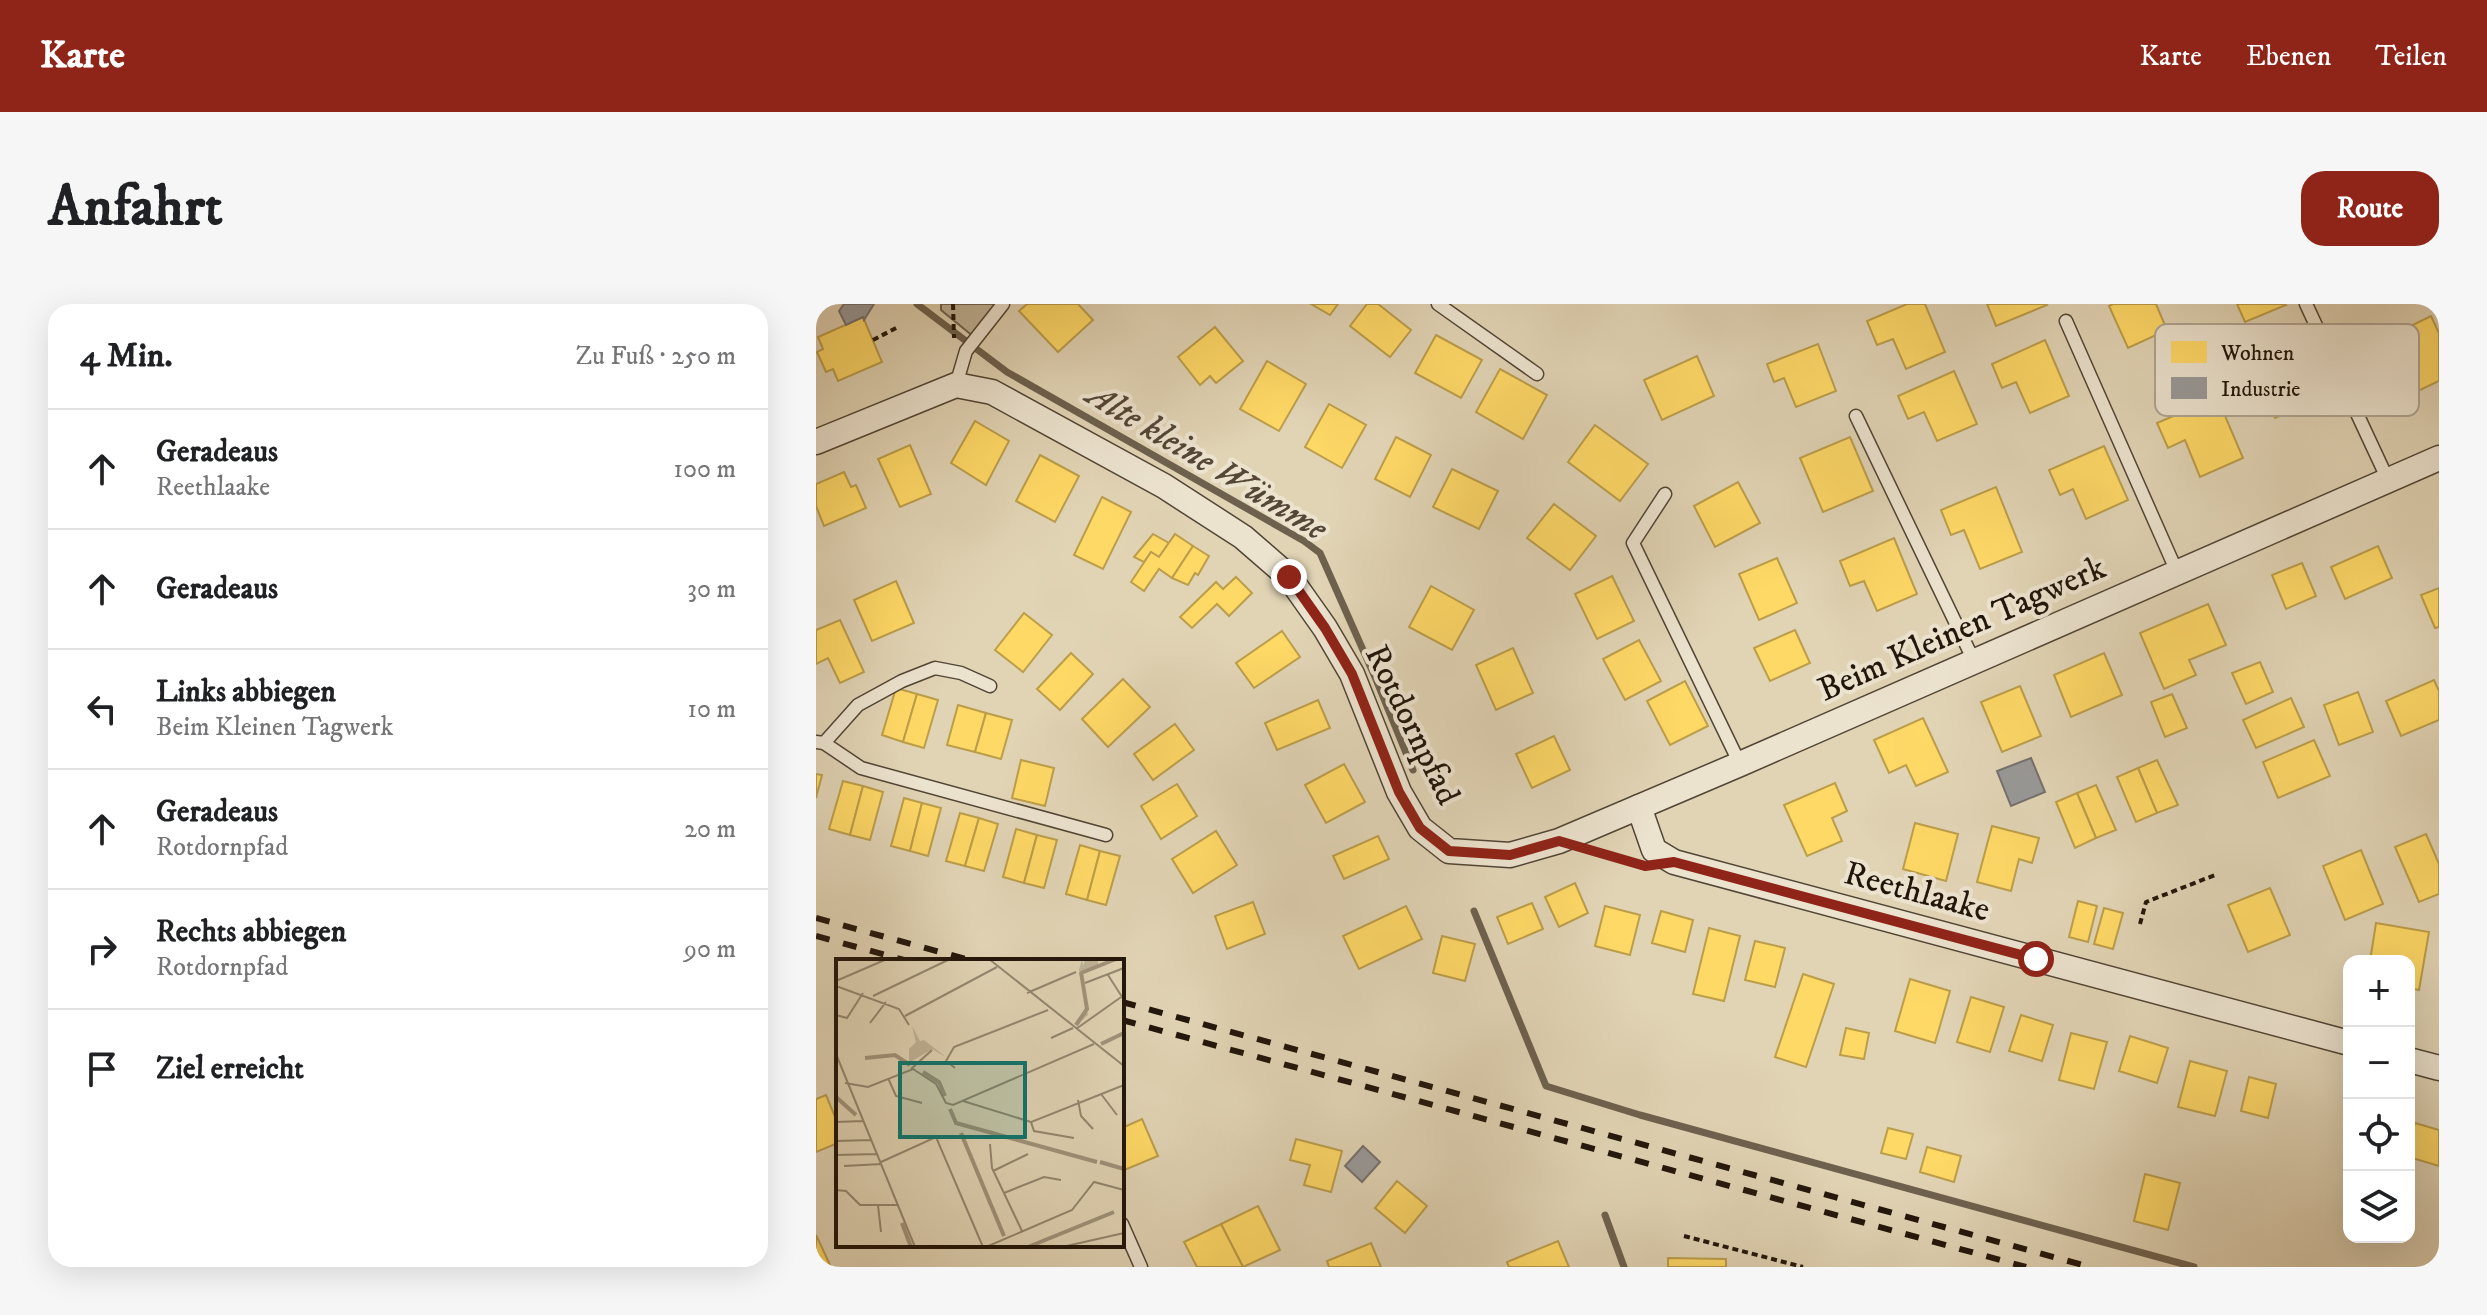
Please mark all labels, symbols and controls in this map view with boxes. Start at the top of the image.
text: Karte [40,32,125,80]
text: Karte [2139,39,2202,74]
text: Ebenen [2246,39,2331,74]
text: Teilen [2375,39,2447,74]
button: Route [2301,171,2439,246]
text: Anfahrt [48,173,223,243]
legend [2155,324,2419,416]
text: 4 Min. [80,335,173,377]
text: Zu Fuß · 250 m [576,340,736,373]
text: Wohnen [2220,340,2295,367]
water label: Alte kleine Wümme [1075,371,1336,552]
text: Industrie [2221,376,2300,403]
text: Geradeaus [156,434,278,471]
icon: ahead [80,447,124,491]
text: 100 m [673,453,736,486]
text: Reethlaake [156,471,270,504]
street label: Beim Kleinen Tagwerk [1812,547,2112,711]
route end [1271,559,1307,595]
icon: ahead [80,567,124,611]
text: Geradeaus [156,571,278,608]
text: 30 m [687,573,736,606]
street label: Rotdornpfad [1355,638,1469,812]
text: Links abbiegen [156,674,336,711]
icon: left [80,687,124,731]
text: 10 m [687,693,736,726]
text: Beim Kleinen Tagwerk [156,711,393,744]
text: Geradeaus [156,794,278,831]
icon: ahead [80,807,124,851]
text: 20 m [684,813,736,846]
text: Rotdornpfad [156,831,288,864]
street label: Reethlaake [1840,852,1994,932]
text: Rechts abbiegen [156,914,346,951]
icon: right [80,927,124,971]
text: 90 m [684,933,736,966]
route start [2018,941,2054,977]
text: Rotdornpfad [156,951,288,984]
map controls [2343,955,2415,1243]
button: + [2343,955,2415,1027]
inset map [836,959,1124,1247]
button: − [2343,1027,2415,1099]
icon: arrive [80,1047,124,1091]
text: Ziel erreicht [156,1051,304,1088]
button: locate [2343,1099,2415,1171]
button: layers [2343,1171,2415,1243]

